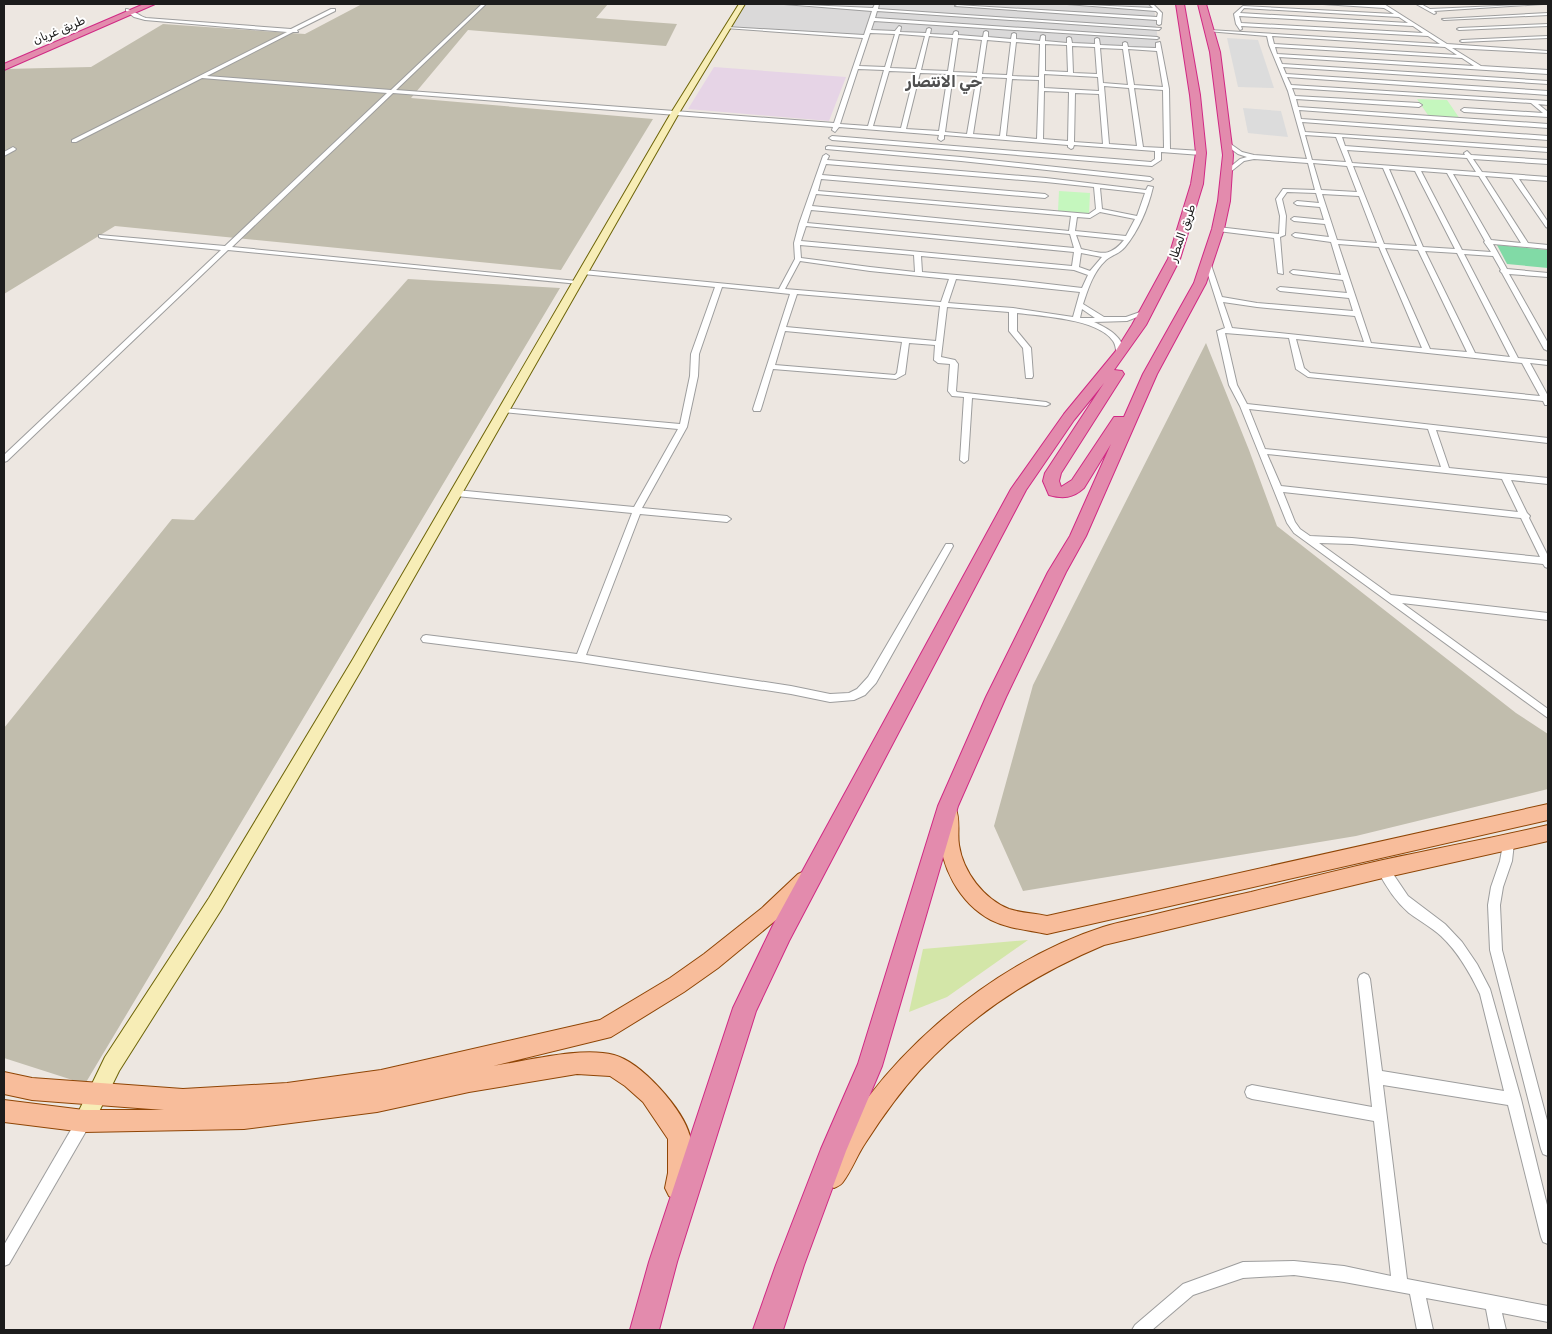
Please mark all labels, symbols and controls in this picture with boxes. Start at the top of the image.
street label: طريق غريان [31,13,88,48]
district label: حي الانتصار [905,72,983,94]
street label: طريق المطار [1165,203,1199,265]

